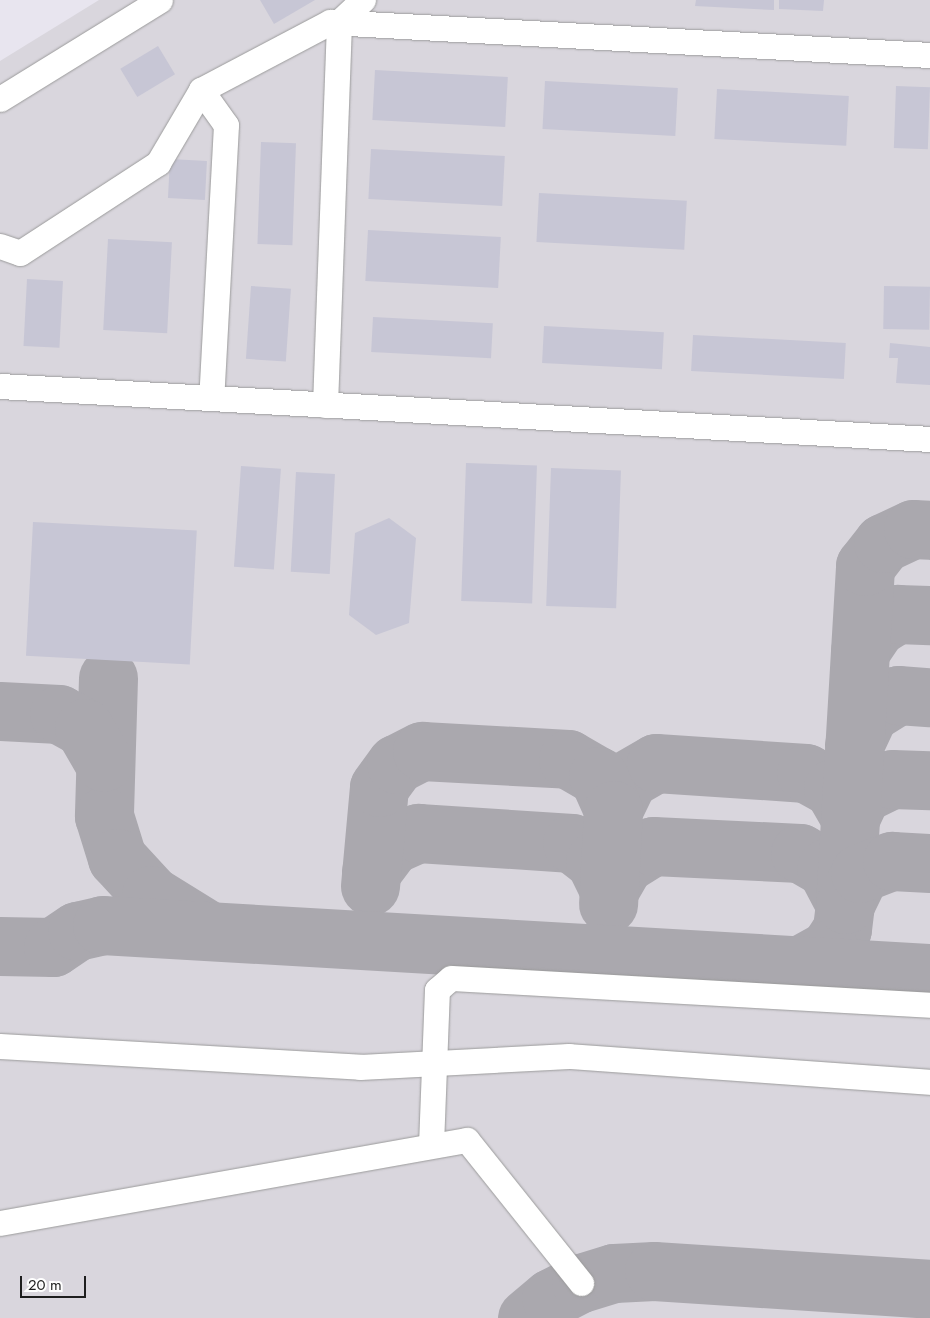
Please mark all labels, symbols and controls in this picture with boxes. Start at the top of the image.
scale bar [22,1266,89,1298]
text: 20 m [28,1274,62,1296]

